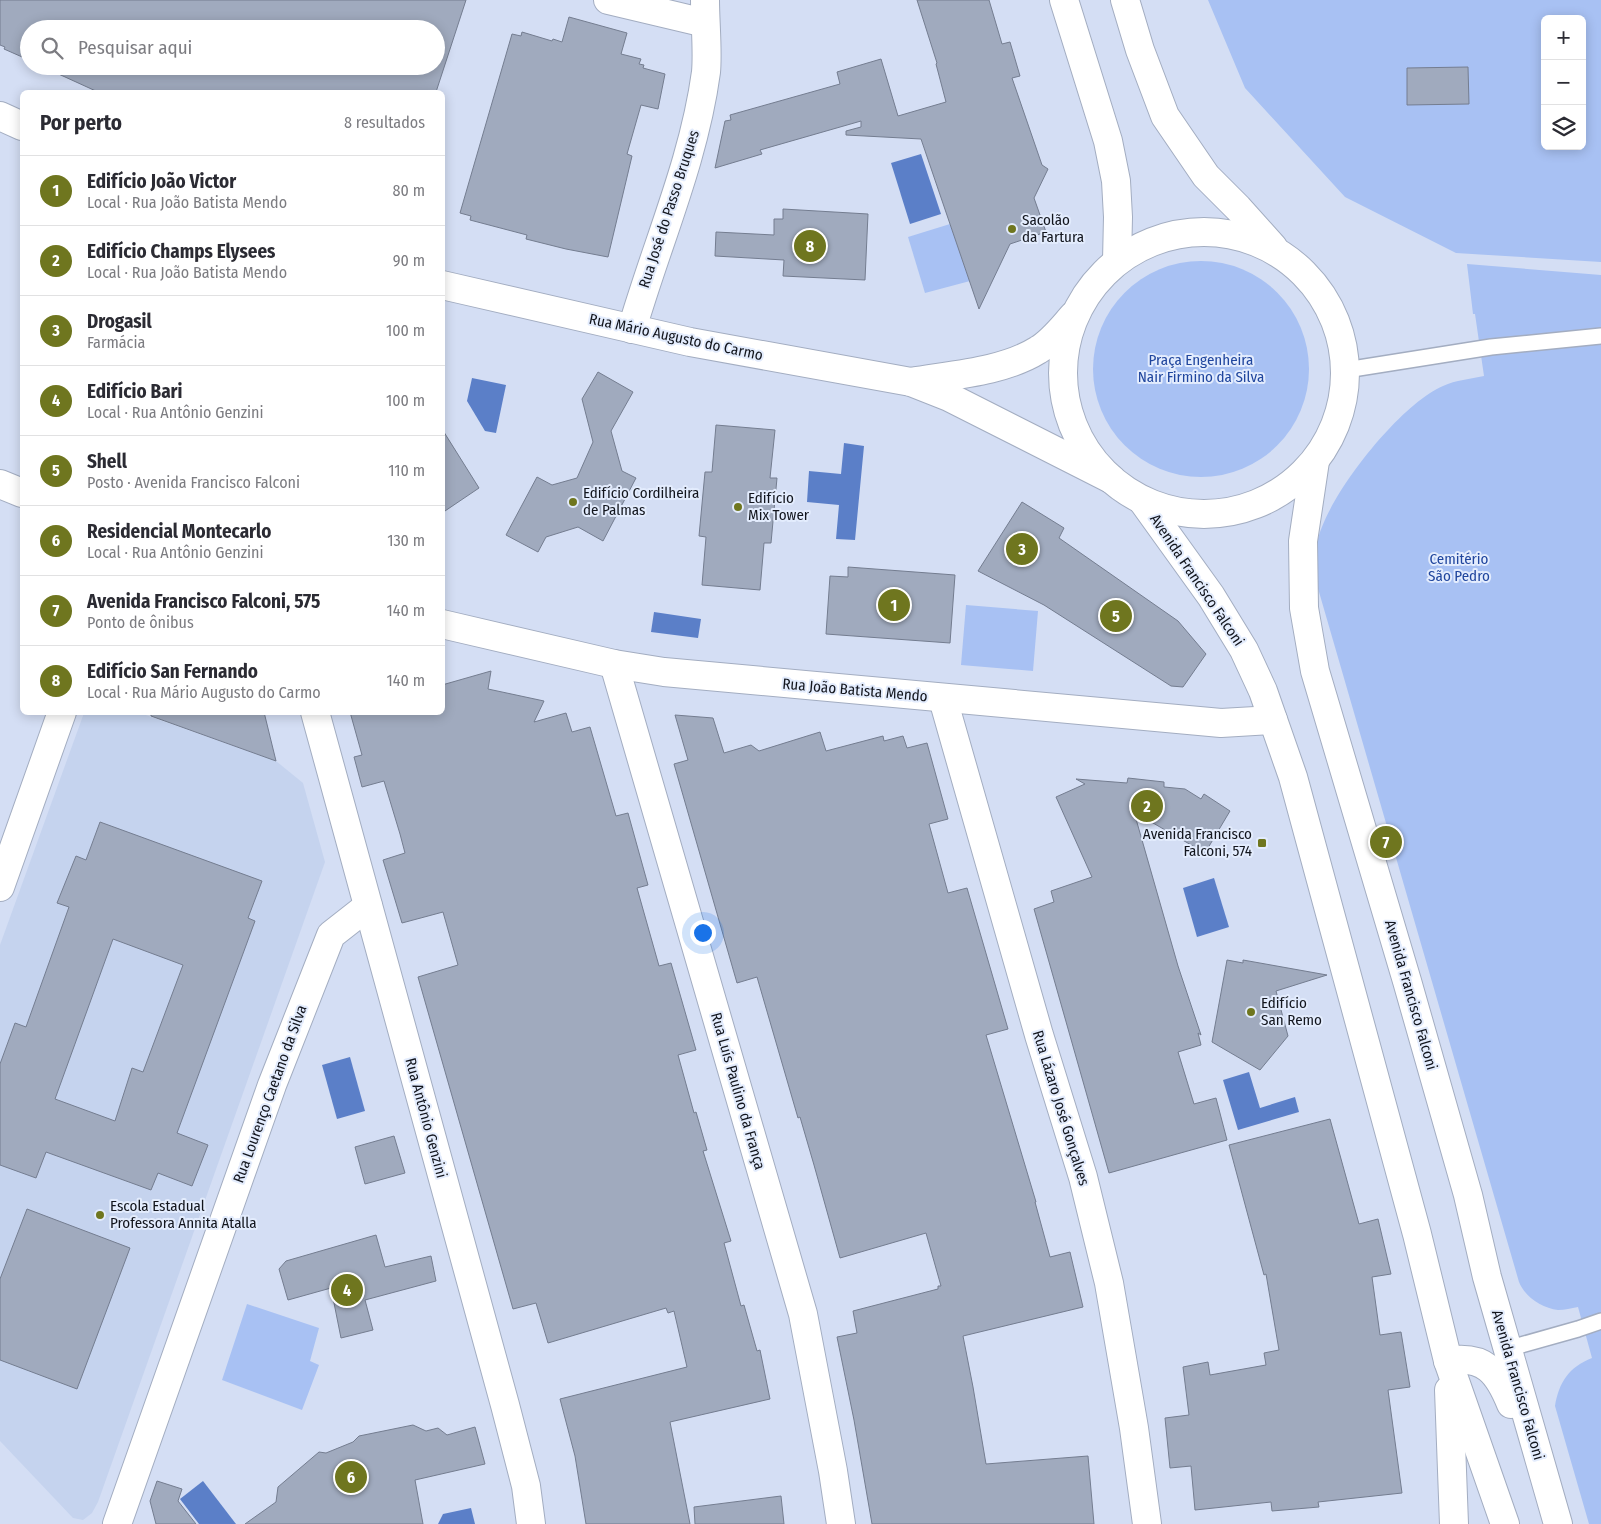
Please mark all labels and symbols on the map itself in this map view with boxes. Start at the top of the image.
street label: Rua José do Passo Bruques [635,128,703,290]
place label: Sacolão da Fartura [1022,211,1084,246]
marker: Sacolão da Fartura [1006,223,1018,235]
pin: 8 [794,227,826,265]
street label: Rua Mário Augusto do Carmo [587,310,765,364]
park label: Praça Engenheira Nair Firmino da Silva [1138,351,1264,386]
place label: Edifício Cordilheira de Palmas [583,484,699,519]
place label: Edifício Mix Tower [748,489,810,524]
marker: Edifício Cordilheira de Palmas [567,496,579,508]
marker: Edifício Mix Tower [732,501,744,513]
street label: Avenida Francisco Falconi [1146,511,1248,649]
pin: 3 [1006,530,1038,568]
park label: Cemitério São Pedro [1428,550,1490,585]
pin: 1 [878,586,910,624]
pin: 5 [1100,597,1132,635]
street label: Rua João Batista Mendo [782,675,928,705]
pin: 2 [1131,787,1163,825]
pin: 7 [1370,823,1402,861]
place label: Avenida Francisco Falconi, 574 [1143,825,1252,860]
marker: Avenida Francisco Falconi, 574 [1256,837,1268,849]
street label: Avenida Francisco Falconi [1381,918,1441,1072]
your location [690,920,716,946]
place label: Edifício San Remo [1261,994,1322,1029]
street label: Rua Lourenço Caetano da Silva [229,1003,311,1185]
marker: Edifício San Remo [1245,1006,1257,1018]
street label: Rua Luís Paulino da França [707,1010,769,1172]
street label: Rua Lázaro José Gonçalves [1029,1028,1093,1188]
street label: Rua Antônio Genzini [401,1056,451,1180]
place label: Escola Estadual Professora Annita Atalla [110,1197,257,1232]
marker: Escola Estadual Professora Annita Atalla [94,1209,106,1221]
pin: 4 [331,1271,363,1309]
street label: Avenida Francisco Falconi [1488,1308,1548,1462]
pin: 6 [335,1458,367,1496]

